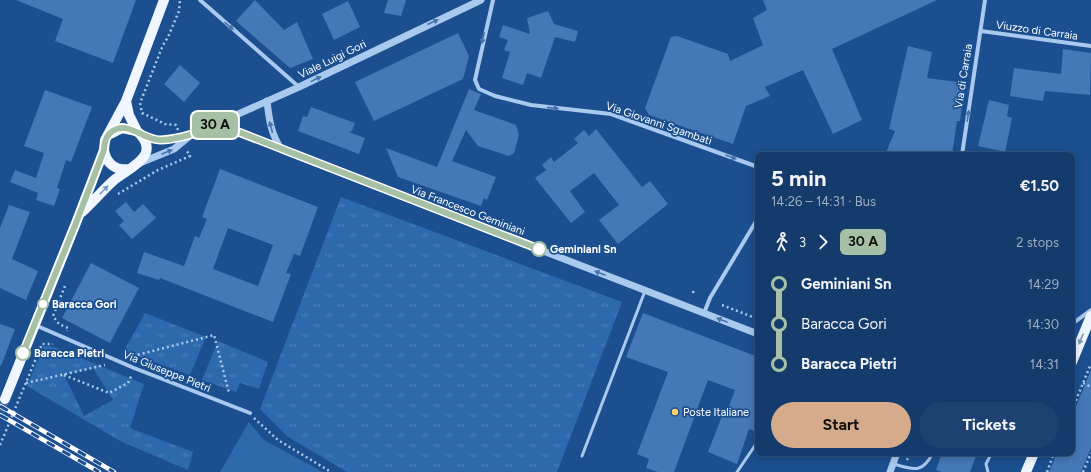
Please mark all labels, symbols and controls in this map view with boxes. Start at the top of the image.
street label: Viuzzo di Carraia [995,18,1079,43]
one-way arrow [427,19,438,25]
one-way arrow [224,21,234,30]
one-way arrow [480,32,486,44]
street label: Viale Luigi Gori [296,37,368,82]
street label: Via di Carraia [952,43,975,109]
one-way arrow [310,76,321,82]
street label: Via Giovanni Sgambati [604,99,714,148]
one-way arrow [547,104,559,111]
one-way arrow [965,110,971,123]
line badge: 30 A [187,112,243,138]
text: 30 A [200,116,230,133]
one-way arrow [268,120,274,132]
one-way arrow [161,148,173,154]
one-way arrow [725,155,737,161]
text: 5 min [771,165,826,192]
text: €1.50 [1020,177,1059,195]
street label: Via Francesco Geminiani [409,183,527,238]
one-way arrow [99,185,108,195]
text: 14:26 – 14:31 · Bus [771,194,876,209]
icon: walk [771,231,793,253]
icon: forward [812,231,834,253]
text: 30 A [848,233,878,250]
text: 3 [799,235,806,250]
text: 2 stops [1016,235,1059,250]
marker: Geminiani Sn [531,241,547,257]
place label: Geminiani Sn [550,243,616,256]
one-way arrow [594,270,606,276]
text: Geminiani Sn [801,275,892,293]
text: 14:29 [1028,277,1059,292]
marker: Baracca Gori [37,298,49,310]
place label: Baracca Gori [52,298,117,311]
text: Baracca Gori [801,315,887,333]
one-way arrow [715,317,727,323]
text: 14:30 [1027,317,1059,332]
one-way arrow [1078,334,1084,346]
marker: Baracca Pietri [15,345,31,361]
place label: Baracca Pietri [34,347,104,360]
street label: Via Giuseppe Pietri [121,348,213,395]
text: Baracca Pietri [801,355,897,373]
text: 14:31 [1030,357,1059,372]
button: Start [771,402,911,448]
button: Tickets [919,402,1059,448]
place label: Poste Italiane [683,406,749,419]
marker: Poste Italiane [670,407,680,417]

